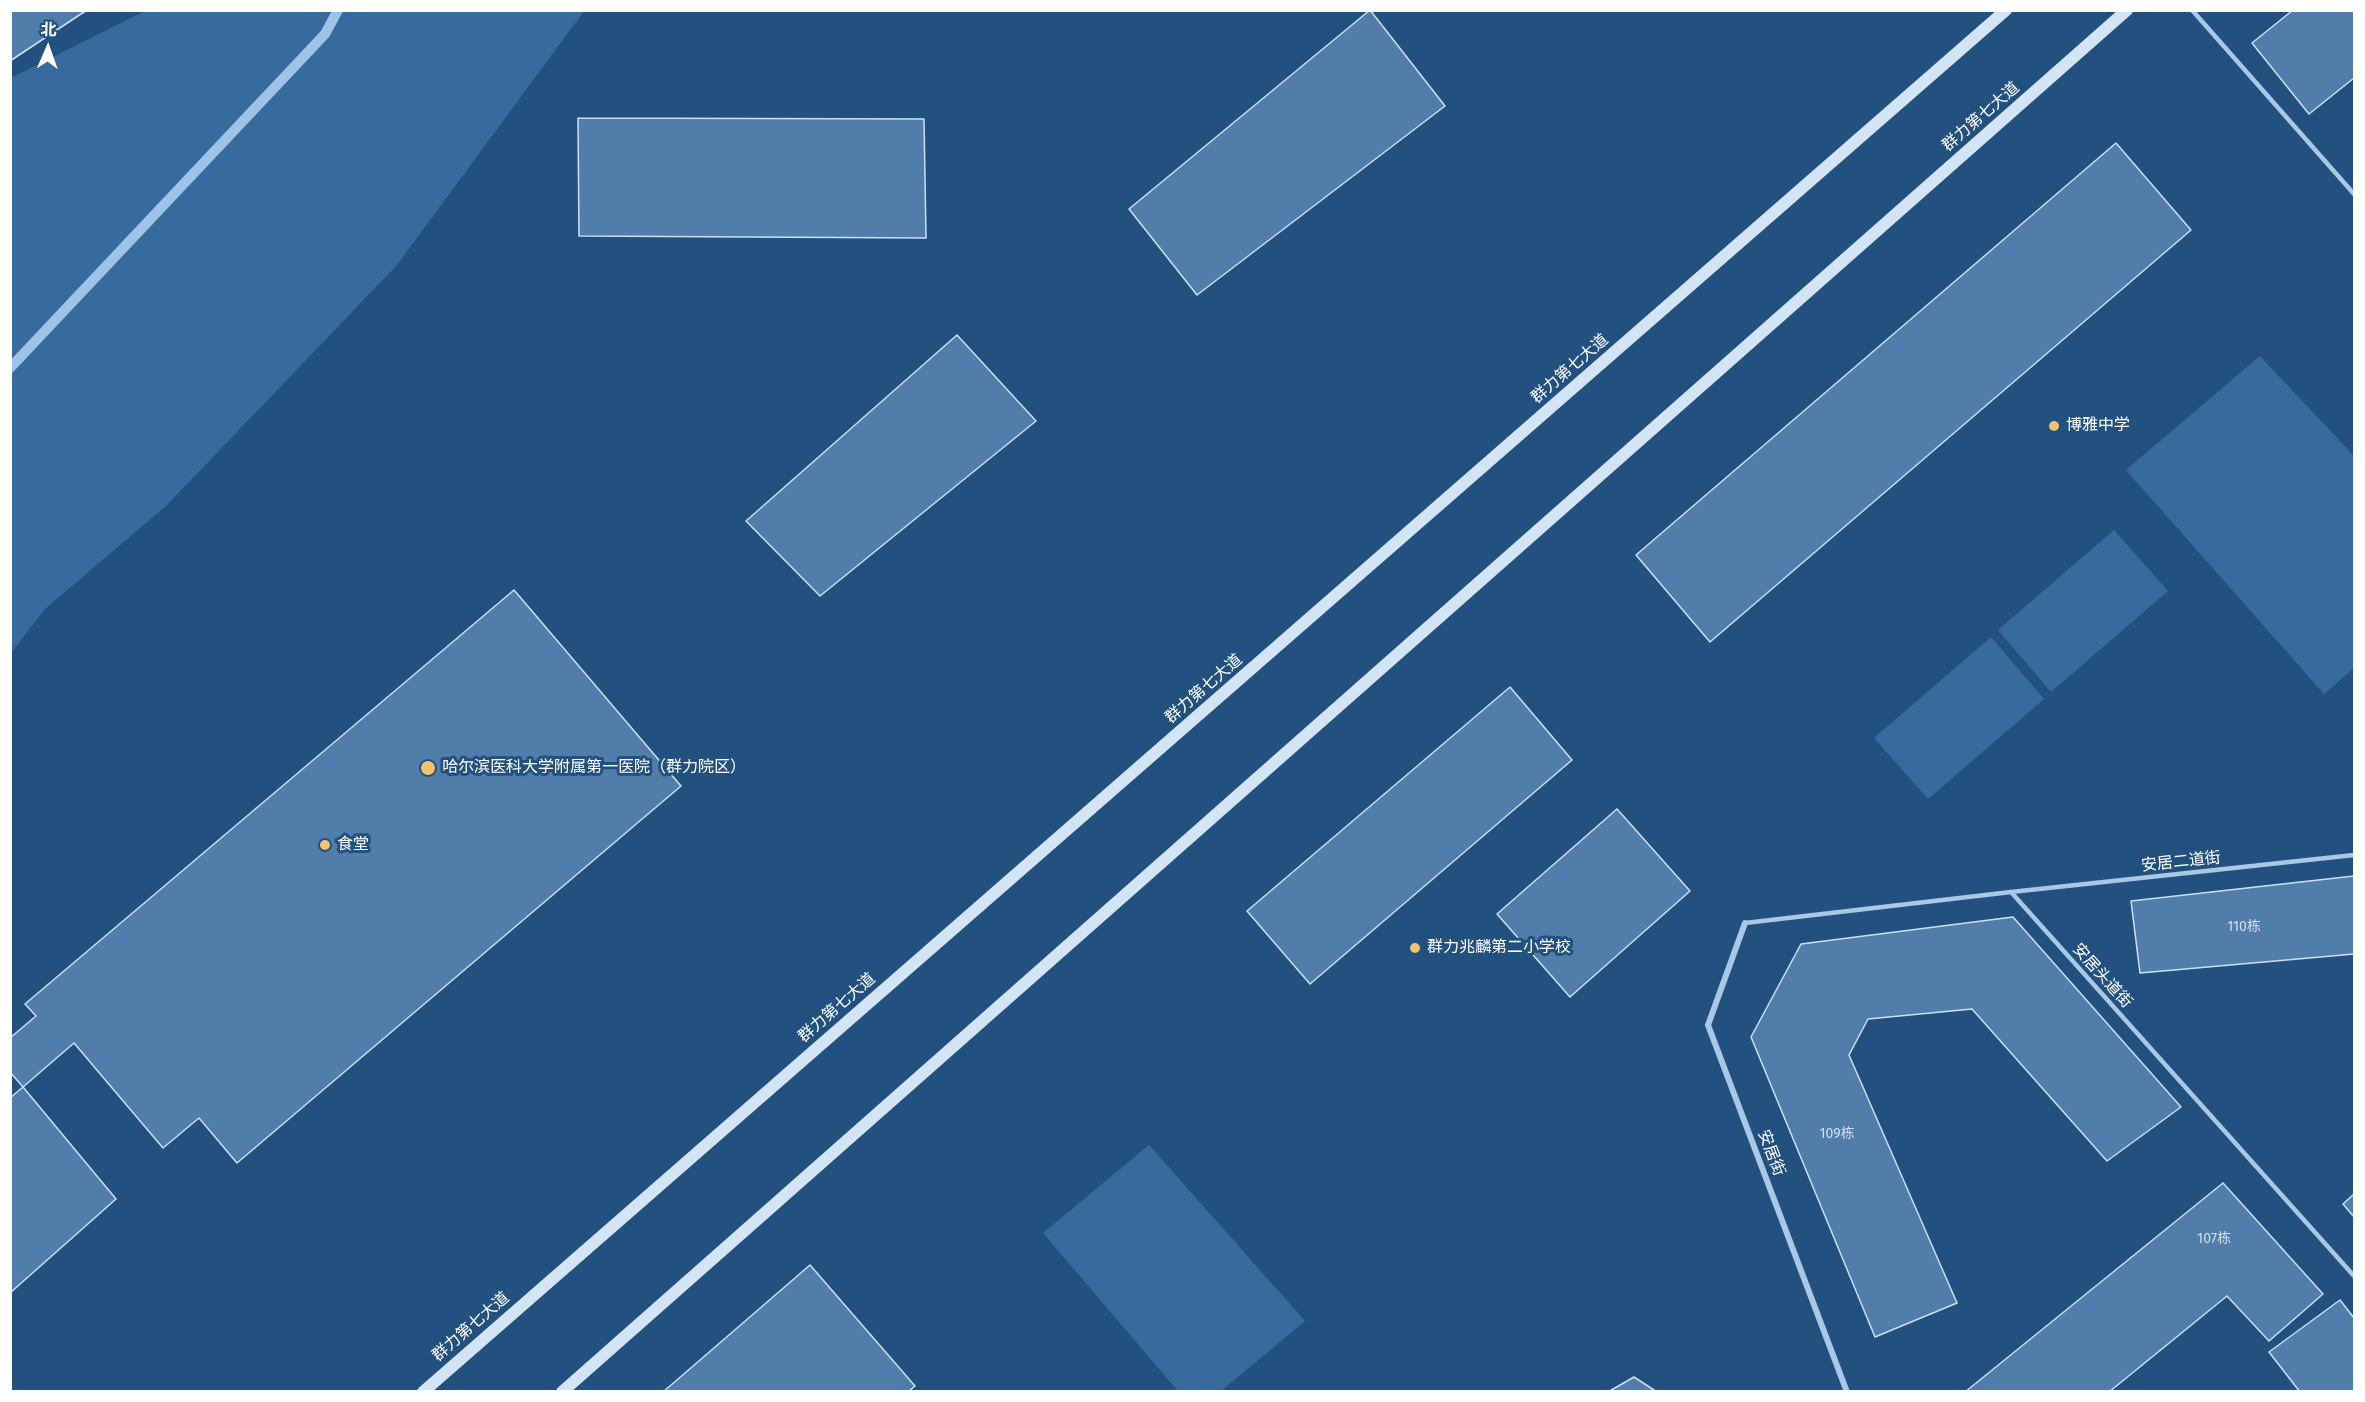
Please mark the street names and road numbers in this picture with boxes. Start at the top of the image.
street label: 群力第七大道 [1938,78,2024,156]
street label: 群力第七大道 [1527,330,1613,408]
street label: 群力第七大道 [1161,650,1247,728]
street label: 安居二道街 [2140,848,2222,876]
street label: 安居头道街 [2068,940,2136,1012]
street label: 群力第七大道 [794,969,880,1047]
street label: 安居街 [1753,1127,1789,1179]
street label: 群力第七大道 [428,1288,514,1366]

